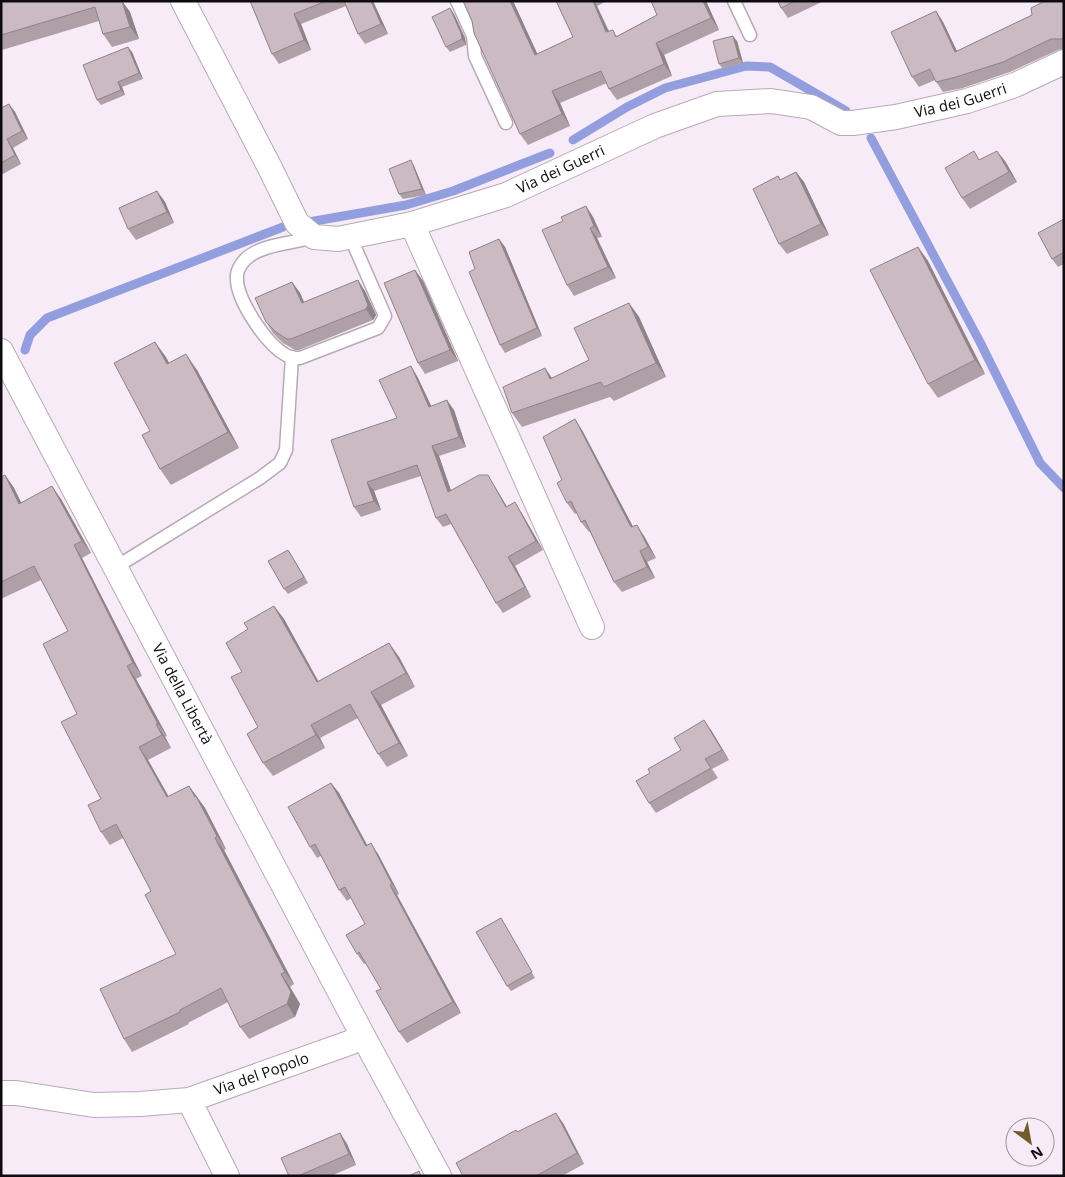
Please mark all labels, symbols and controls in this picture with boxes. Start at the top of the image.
street label: Via dei Guerri [912,78,1009,122]
street label: Via dei Guerri [513,140,608,198]
street label: Via della Libertà [148,640,218,748]
street label: Via del Popolo [211,1047,311,1099]
north arrow [1005,1117,1055,1167]
text: N [1027,1142,1047,1165]

